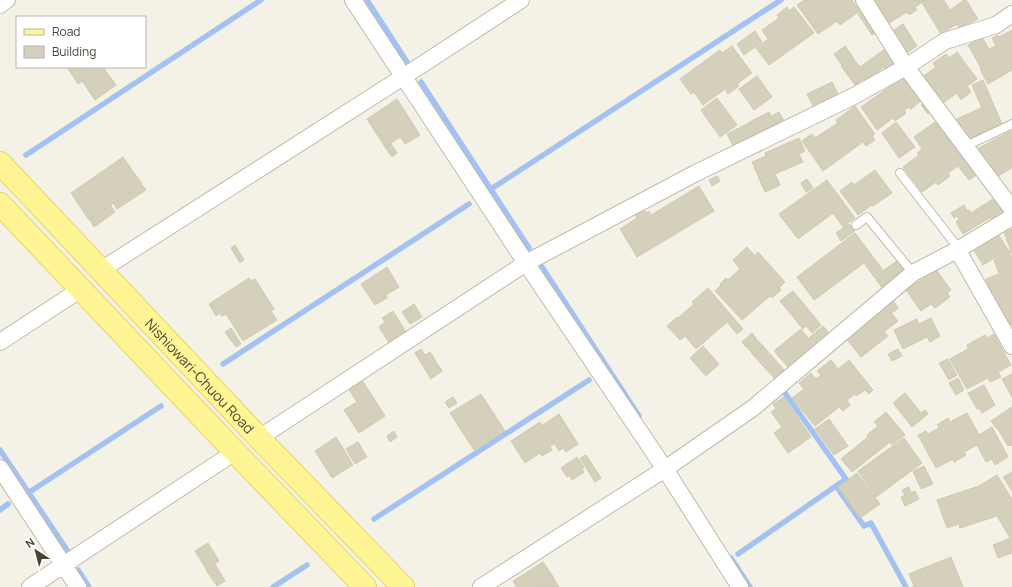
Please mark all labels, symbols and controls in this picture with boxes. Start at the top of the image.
legend [16,16,146,68]
text: Road [52,23,80,40]
text: Building [52,43,96,60]
street label: Nishiowari-Chuou Road [141,314,259,437]
north arrow [16,531,56,571]
text: N [22,534,38,551]

